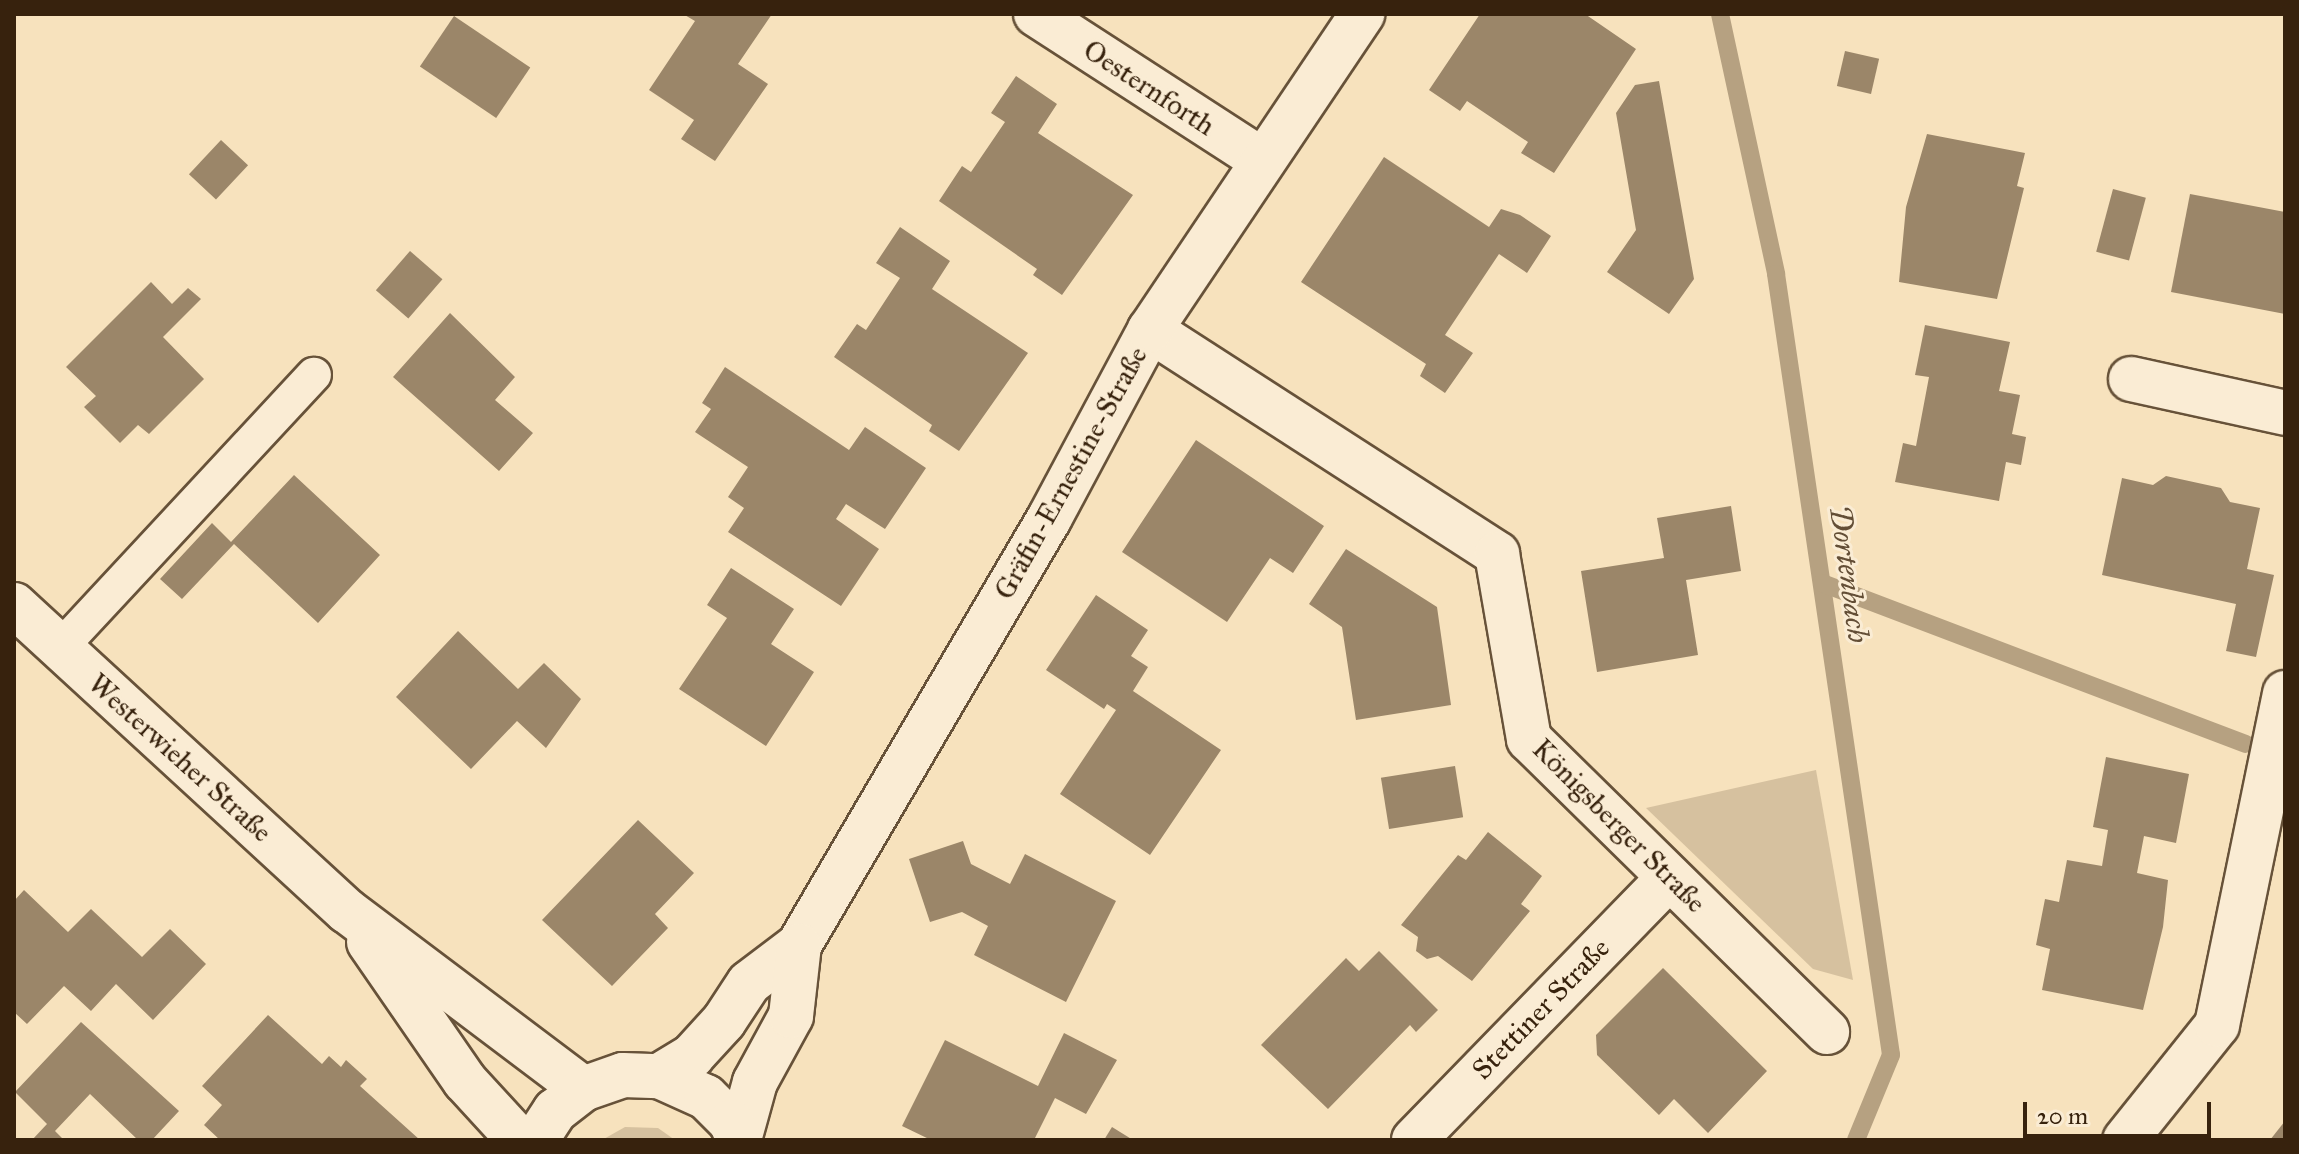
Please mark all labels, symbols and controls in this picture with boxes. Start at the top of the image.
street label: Oesternforth [1077,33,1221,143]
street label: Gräfin-Ernestine-Straße [988,341,1154,605]
water label: Dortenbach [1822,503,1876,645]
street label: Westerwieher Straße [81,667,279,849]
street label: Königsberger Straße [1525,732,1713,920]
street label: Stettiner Straße [1465,931,1617,1087]
scale bar [2027,1086,2215,1136]
text: 20 m [2037,1101,2088,1131]

